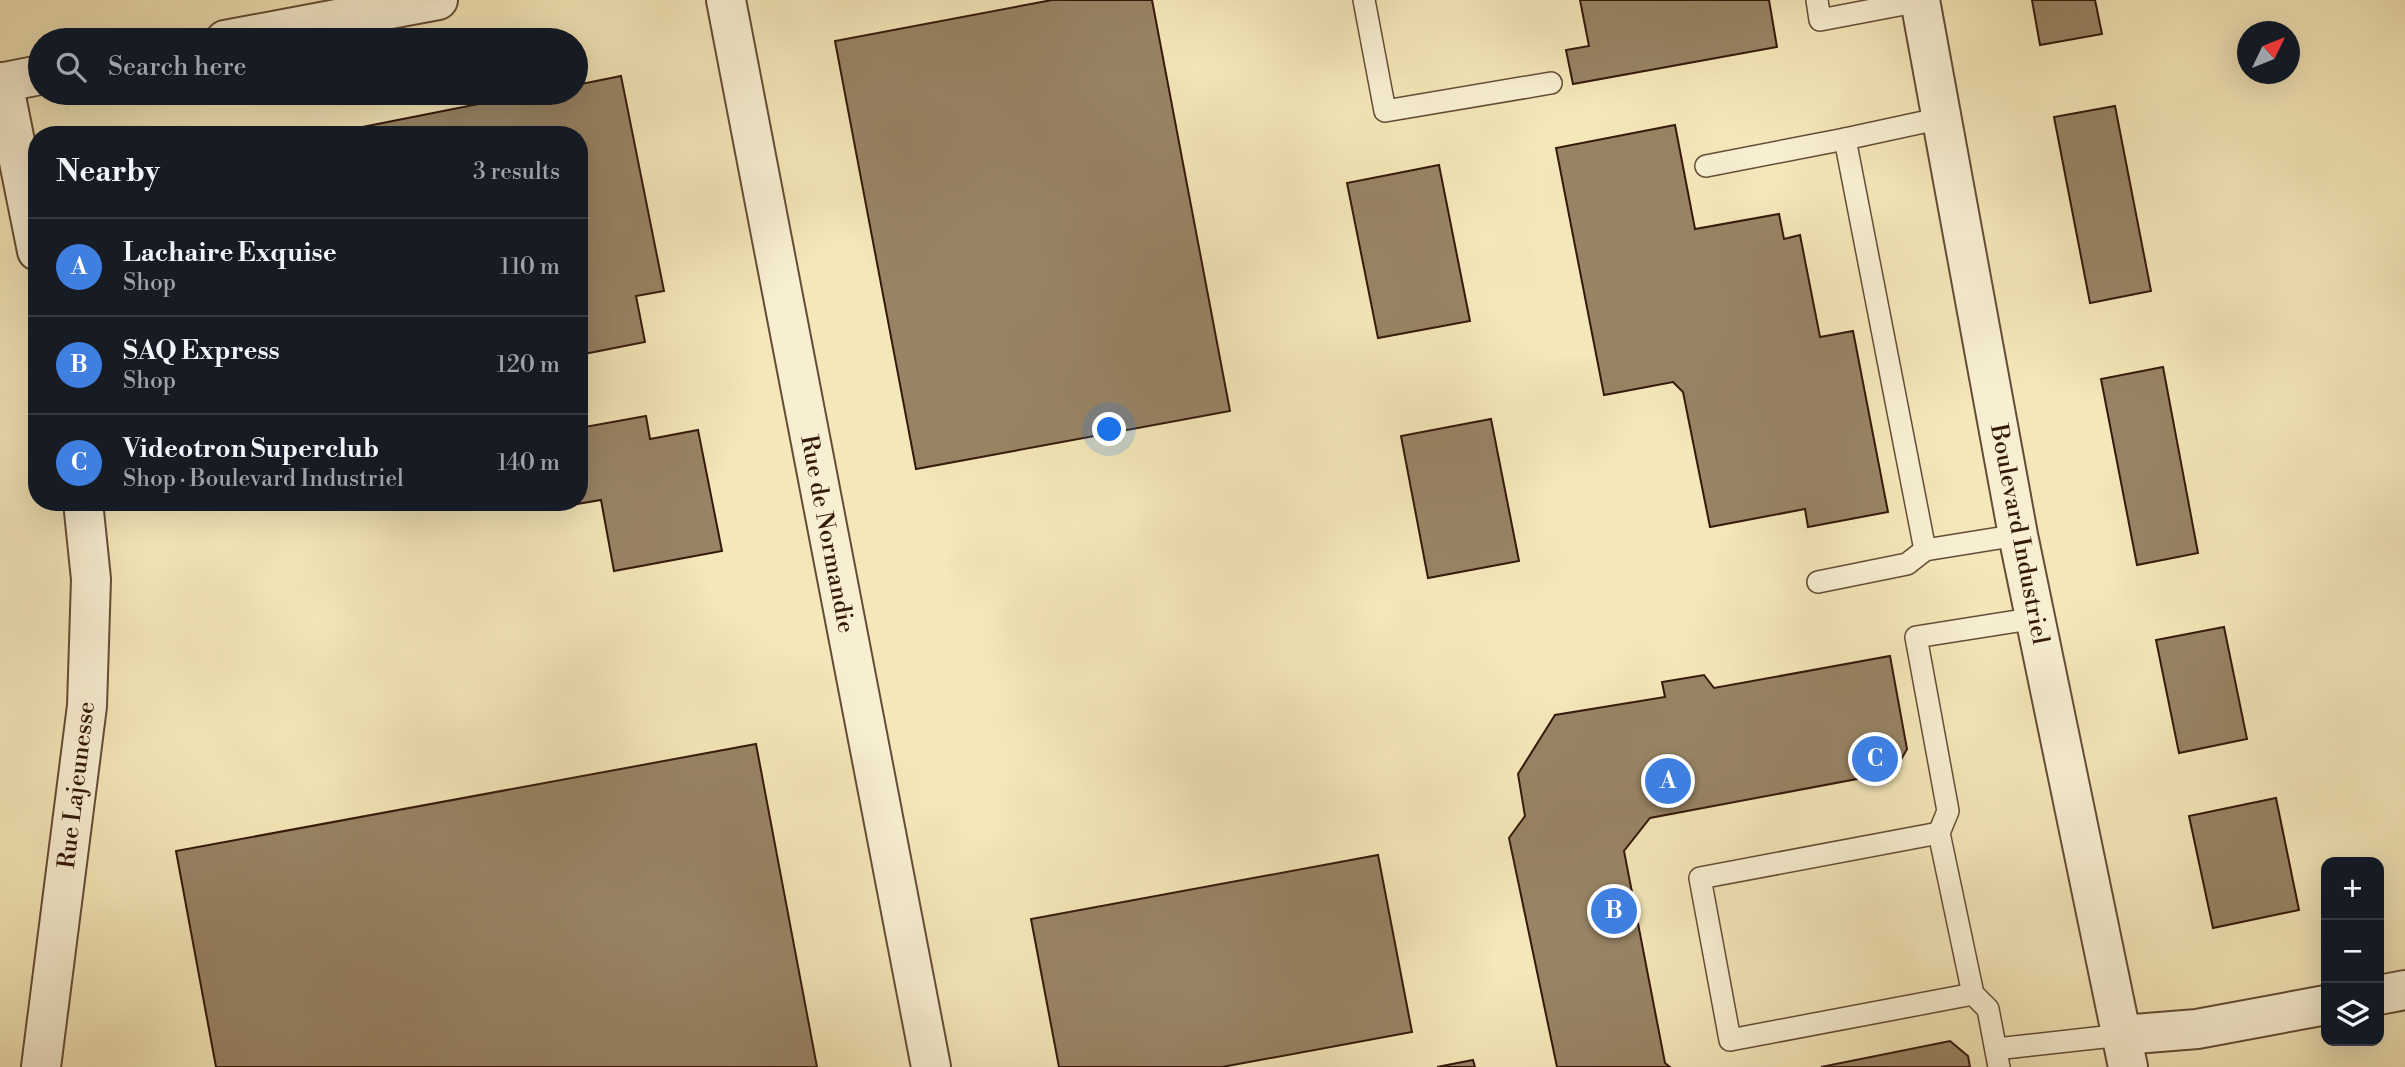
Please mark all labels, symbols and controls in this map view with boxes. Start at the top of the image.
north arrow [2237,21,2300,84]
search box [28,28,588,105]
icon: search [52,48,90,86]
text: Search here [108,51,247,83]
text: Nearby [56,153,160,191]
text: 3 results [473,158,560,186]
text: Lachaire Exquise [123,237,337,269]
text: A [71,253,87,281]
text: 110 m [500,253,560,281]
text: Shop [123,269,176,297]
text: SAQ Express [123,335,280,367]
text: B [70,351,88,379]
text: 120 m [496,351,560,379]
text: Shop [123,367,176,395]
your location [1092,412,1126,446]
street label: Boulevard Industriel [1983,420,2055,647]
text: Videotron Superclub [123,433,379,465]
street label: Rue de Normandie [793,433,861,636]
text: C [71,449,87,477]
text: 140 m [497,449,560,477]
text: Shop · Boulevard Industriel [123,465,404,493]
street label: Rue Lajeunesse [52,700,102,871]
pin: C [1852,733,1898,785]
pin: A [1645,755,1691,807]
map controls [2321,857,2384,1046]
button: + [2321,857,2384,920]
pin: B [1591,885,1637,937]
button: − [2321,920,2384,983]
button: layers [2321,983,2384,1046]

